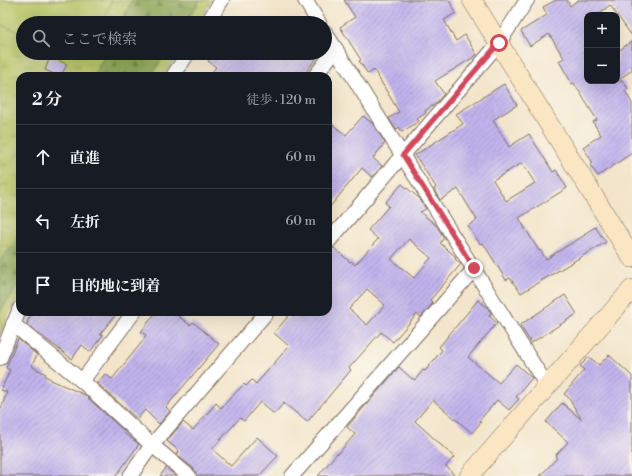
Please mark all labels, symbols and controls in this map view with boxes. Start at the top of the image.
map controls [584,12,620,84]
button: + [584,12,620,48]
search box [16,16,332,60]
icon: search [30,27,52,49]
text: ここで検索 [62,30,137,49]
route start [490,34,508,52]
button: − [584,48,620,84]
text: 2 分 [32,89,62,111]
text: 徒歩 · 120 m [247,92,316,108]
icon: ahead [32,146,54,168]
text: 直進 [70,149,100,168]
text: 60 m [285,149,316,165]
icon: left [32,210,54,232]
text: 左折 [70,213,100,232]
text: 60 m [285,213,316,229]
route end [465,259,483,277]
icon: arrive [32,274,54,296]
text: 目的地に到着 [70,277,160,296]

